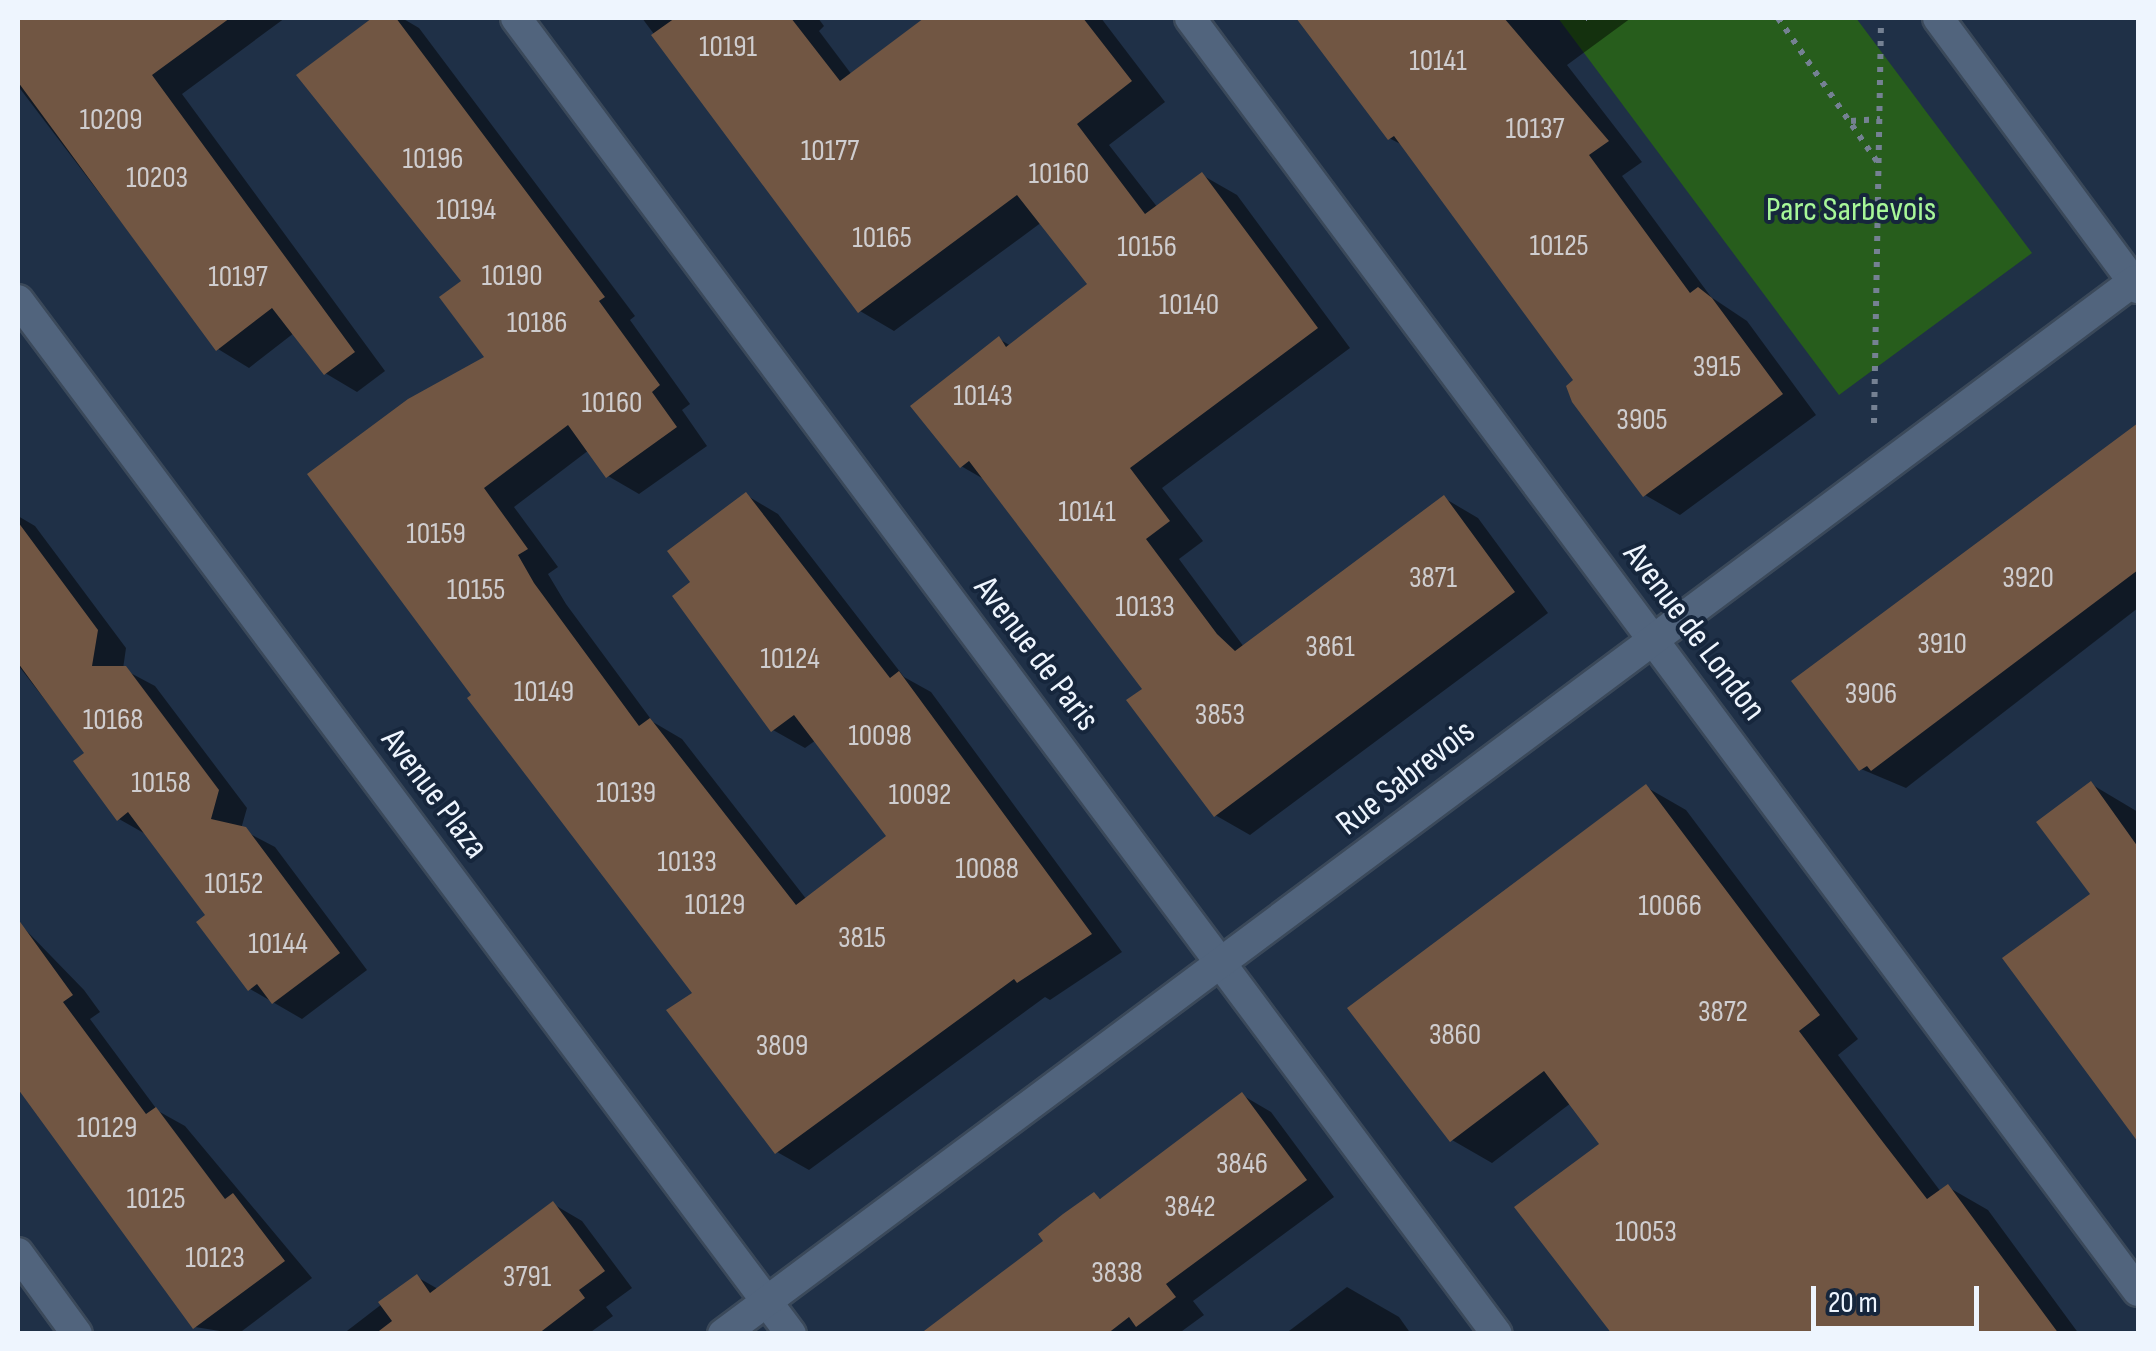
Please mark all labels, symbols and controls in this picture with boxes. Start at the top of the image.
house number: 10191 [699,29,757,65]
house number: 10141 [1409,43,1467,79]
house number: 10209 [80,102,142,138]
house number: 10137 [1506,111,1564,147]
house number: 10177 [801,133,859,169]
house number: 10196 [403,141,463,177]
house number: 10160 [1029,156,1089,192]
house number: 10203 [126,160,188,196]
park label: Parc Sarbevois [1766,189,1936,231]
house number: 10194 [436,192,496,228]
house number: 10165 [852,220,912,256]
house number: 10125 [1529,228,1589,264]
house number: 10156 [1117,229,1177,265]
house number: 10190 [481,258,543,294]
house number: 10197 [208,259,268,295]
house number: 10140 [1159,287,1219,323]
house number: 10186 [507,305,567,341]
house number: 3915 [1693,349,1741,385]
house number: 10143 [953,378,1013,414]
house number: 10160 [582,385,642,421]
house number: 3905 [1616,402,1668,438]
house number: 10141 [1058,494,1116,530]
house number: 10159 [406,516,466,552]
street label: Avenue de London [1614,535,1774,729]
house number: 3871 [1409,560,1457,596]
house number: 3920 [2002,560,2054,596]
street label: Avenue de Paris [964,569,1108,739]
house number: 10155 [447,572,505,608]
house number: 10133 [1115,589,1175,625]
house number: 3910 [1917,626,1967,662]
house number: 3861 [1305,629,1355,665]
house number: 10124 [760,641,820,677]
house number: 10149 [514,674,574,710]
house number: 3906 [1845,676,1897,712]
house number: 3853 [1195,697,1245,733]
house number: 10168 [83,702,143,738]
street label: Rue Sabrevois [1329,711,1483,845]
house number: 10098 [848,718,912,754]
street label: Avenue Plaza [372,721,496,867]
house number: 10158 [131,765,191,801]
house number: 10139 [596,775,656,811]
house number: 10092 [889,777,951,813]
house number: 10133 [657,844,717,880]
house number: 10088 [955,851,1019,887]
house number: 10152 [205,866,263,902]
house number: 10129 [685,887,745,923]
house number: 10066 [1638,888,1702,924]
house number: 3815 [838,920,886,956]
house number: 10144 [248,926,308,962]
house number: 3872 [1698,994,1748,1030]
house number: 3860 [1429,1017,1481,1053]
house number: 3809 [756,1028,808,1064]
house number: 10129 [77,1110,137,1146]
house number: 3846 [1216,1146,1268,1182]
house number: 10125 [126,1181,186,1217]
house number: 3842 [1164,1189,1216,1225]
house number: 10053 [1615,1214,1677,1250]
house number: 10123 [185,1240,245,1276]
house number: 3838 [1091,1255,1143,1291]
house number: 3791 [503,1259,551,1295]
scale bar [1816,1266,1984,1328]
text: 20 m [1828,1285,1878,1321]

